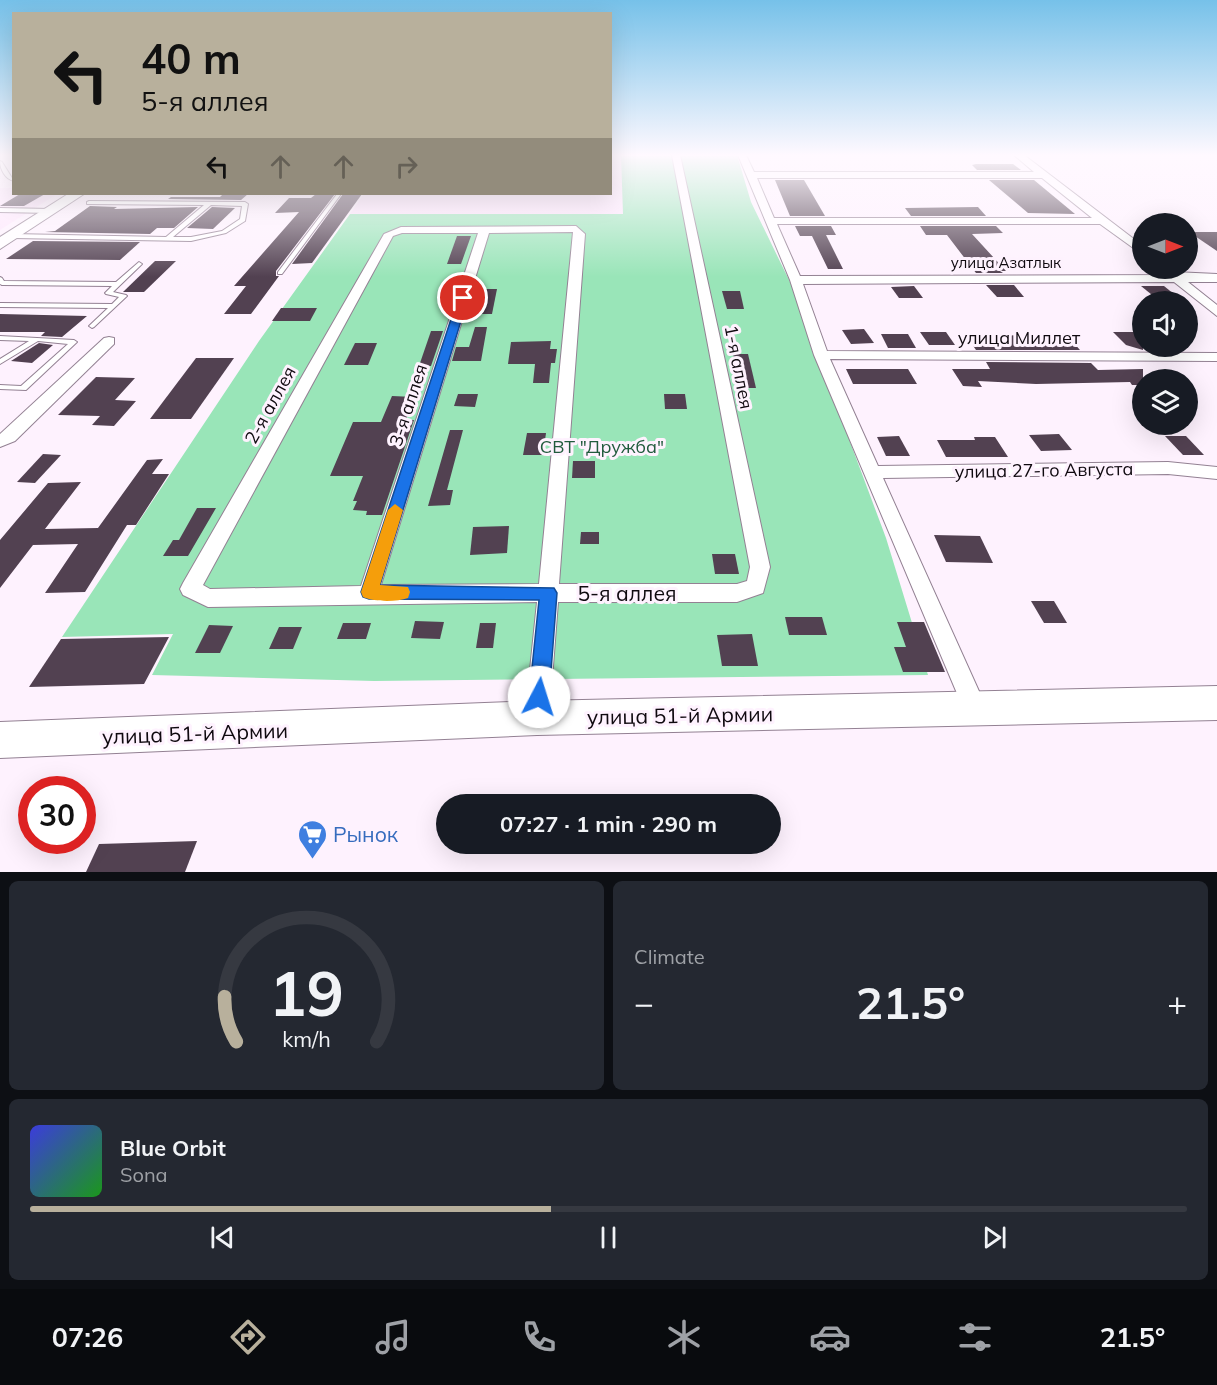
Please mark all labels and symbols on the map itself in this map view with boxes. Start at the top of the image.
north arrow [1132,213,1198,279]
street label: улица Азатлык [951,253,1062,272]
pin [437,272,488,323]
street label: 1-я аллея [720,323,758,411]
street label: улица Миллет [958,326,1081,349]
street label: 3-я аллея [384,361,432,449]
street label: 2-я аллея [239,362,301,448]
park label: СВТ "Дружба" [540,435,664,458]
street label: улица 27-го Августа [954,457,1134,483]
street label: 5-я аллея [577,580,677,606]
position arrow [507,665,571,729]
street label: улица 51-й Армии [587,700,773,730]
street label: улица 51-й Армии [101,717,289,749]
speed limit sign: 30 [18,776,96,854]
supermarket icon: Рынок [296,818,328,860]
place label: Рынок [333,821,399,847]

